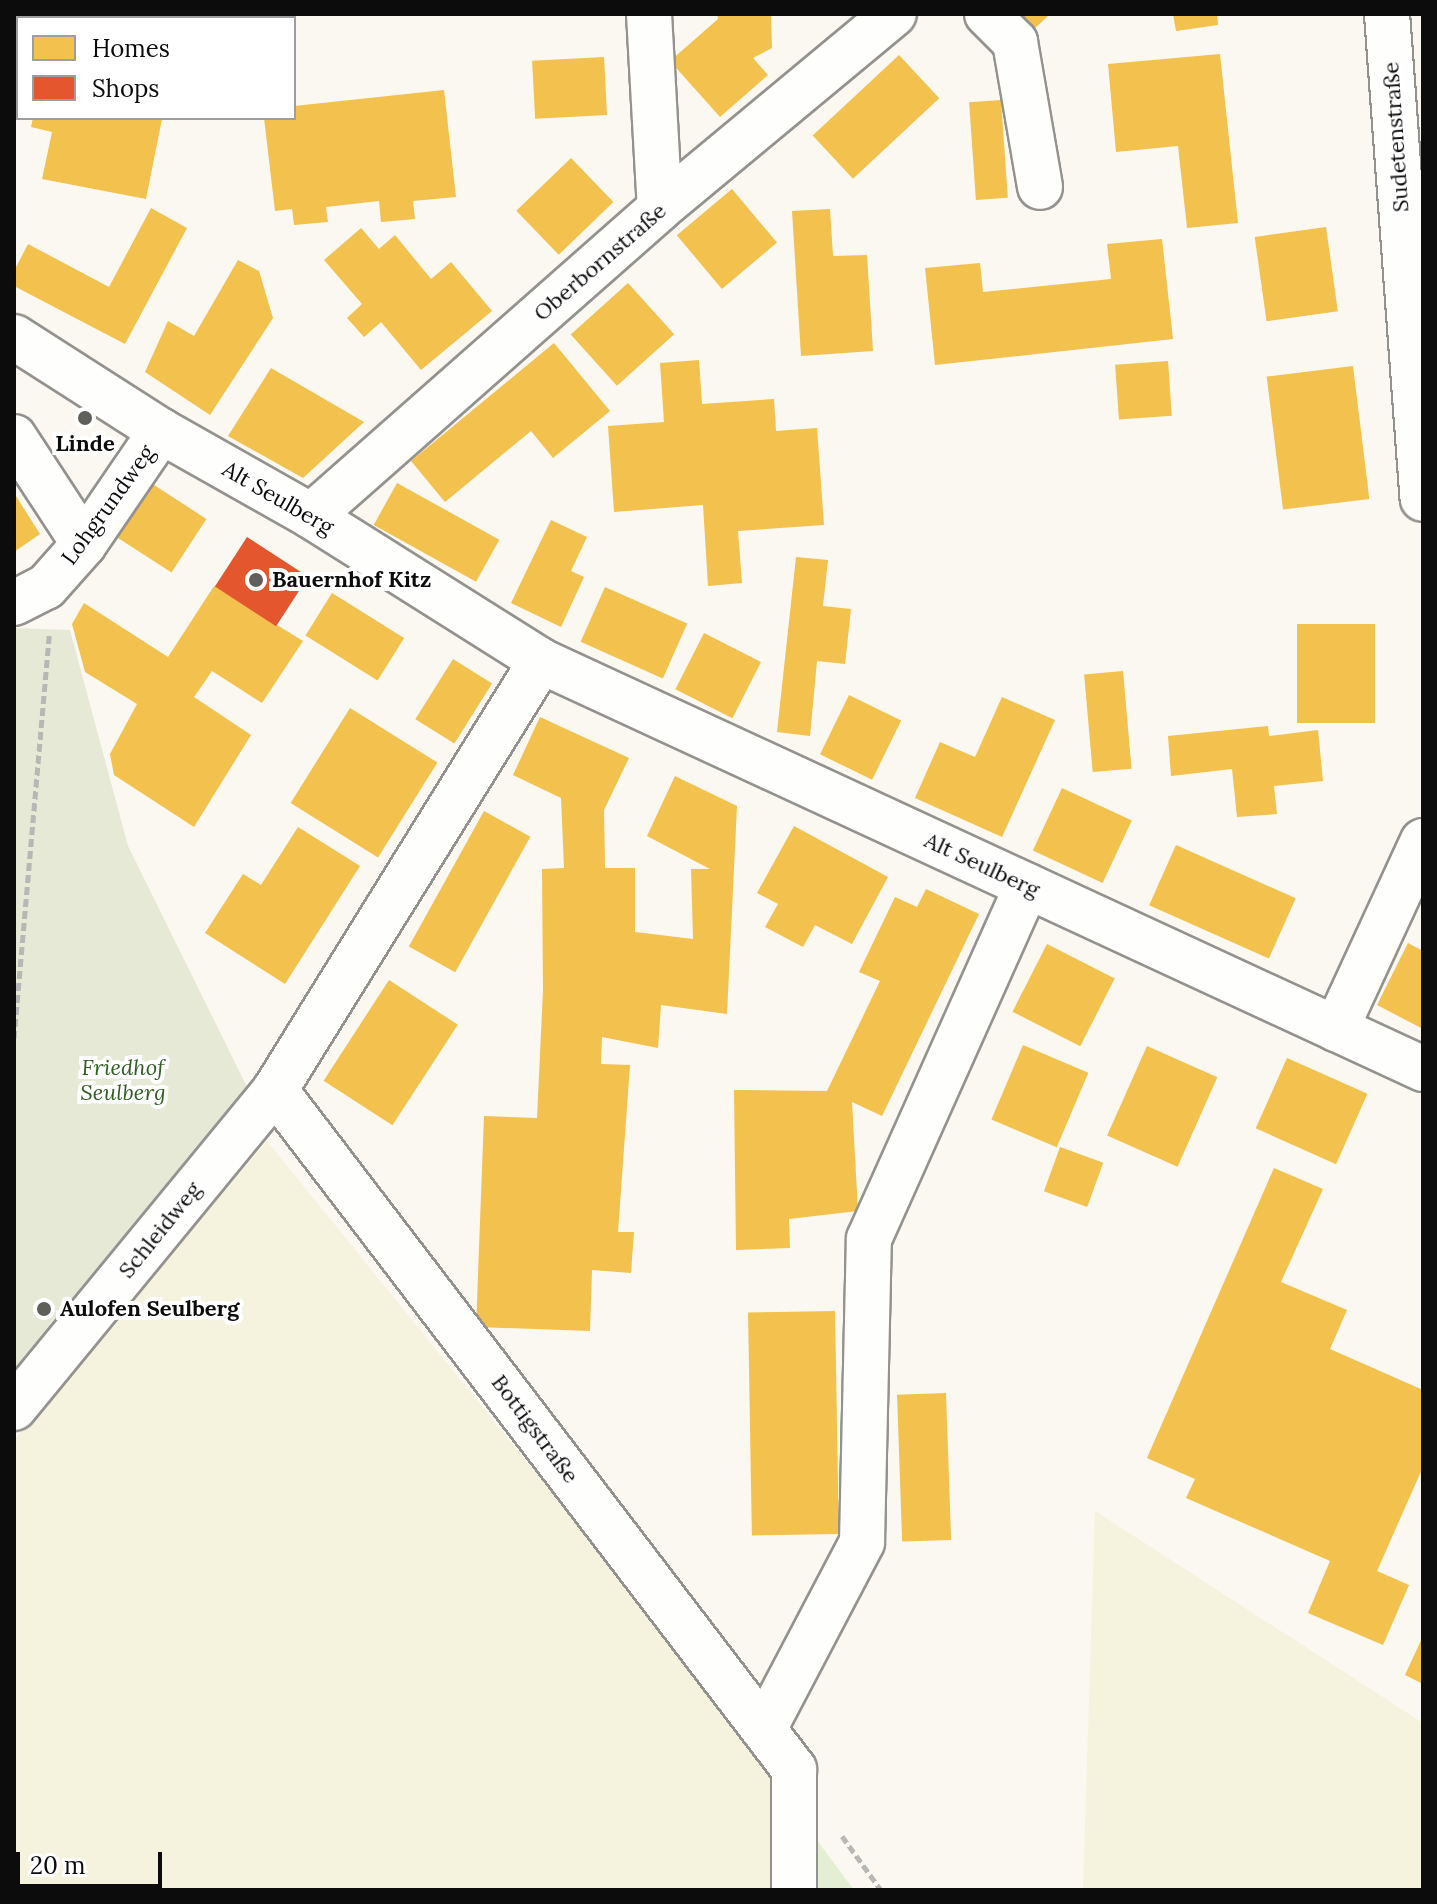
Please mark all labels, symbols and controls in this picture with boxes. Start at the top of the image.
legend [16,16,296,120]
text: Homes [92,33,170,64]
street label: Sudetenstraße [1378,61,1414,213]
text: Shops [92,73,159,104]
street label: Oberbornstraße [529,197,671,327]
marker: Linde [76,409,94,427]
place label: Linde [55,431,115,457]
street label: Lohgrundweg [56,440,160,570]
street label: Alt Seulberg [218,456,338,540]
place label: Bauernhof Kitz [272,567,431,593]
marker: Bauernhof Kitz [247,571,265,589]
street label: Alt Seulberg [920,827,1044,903]
park label: Friedhof Seulberg [80,1054,166,1106]
street label: Schleidweg [113,1177,207,1283]
place label: Aulofen Seulberg [60,1296,239,1322]
marker: Aulofen Seulberg [35,1300,53,1318]
street label: Bottigstraße [486,1370,584,1488]
scale bar [20,1836,166,1886]
text: 20 m [30,1850,86,1881]

